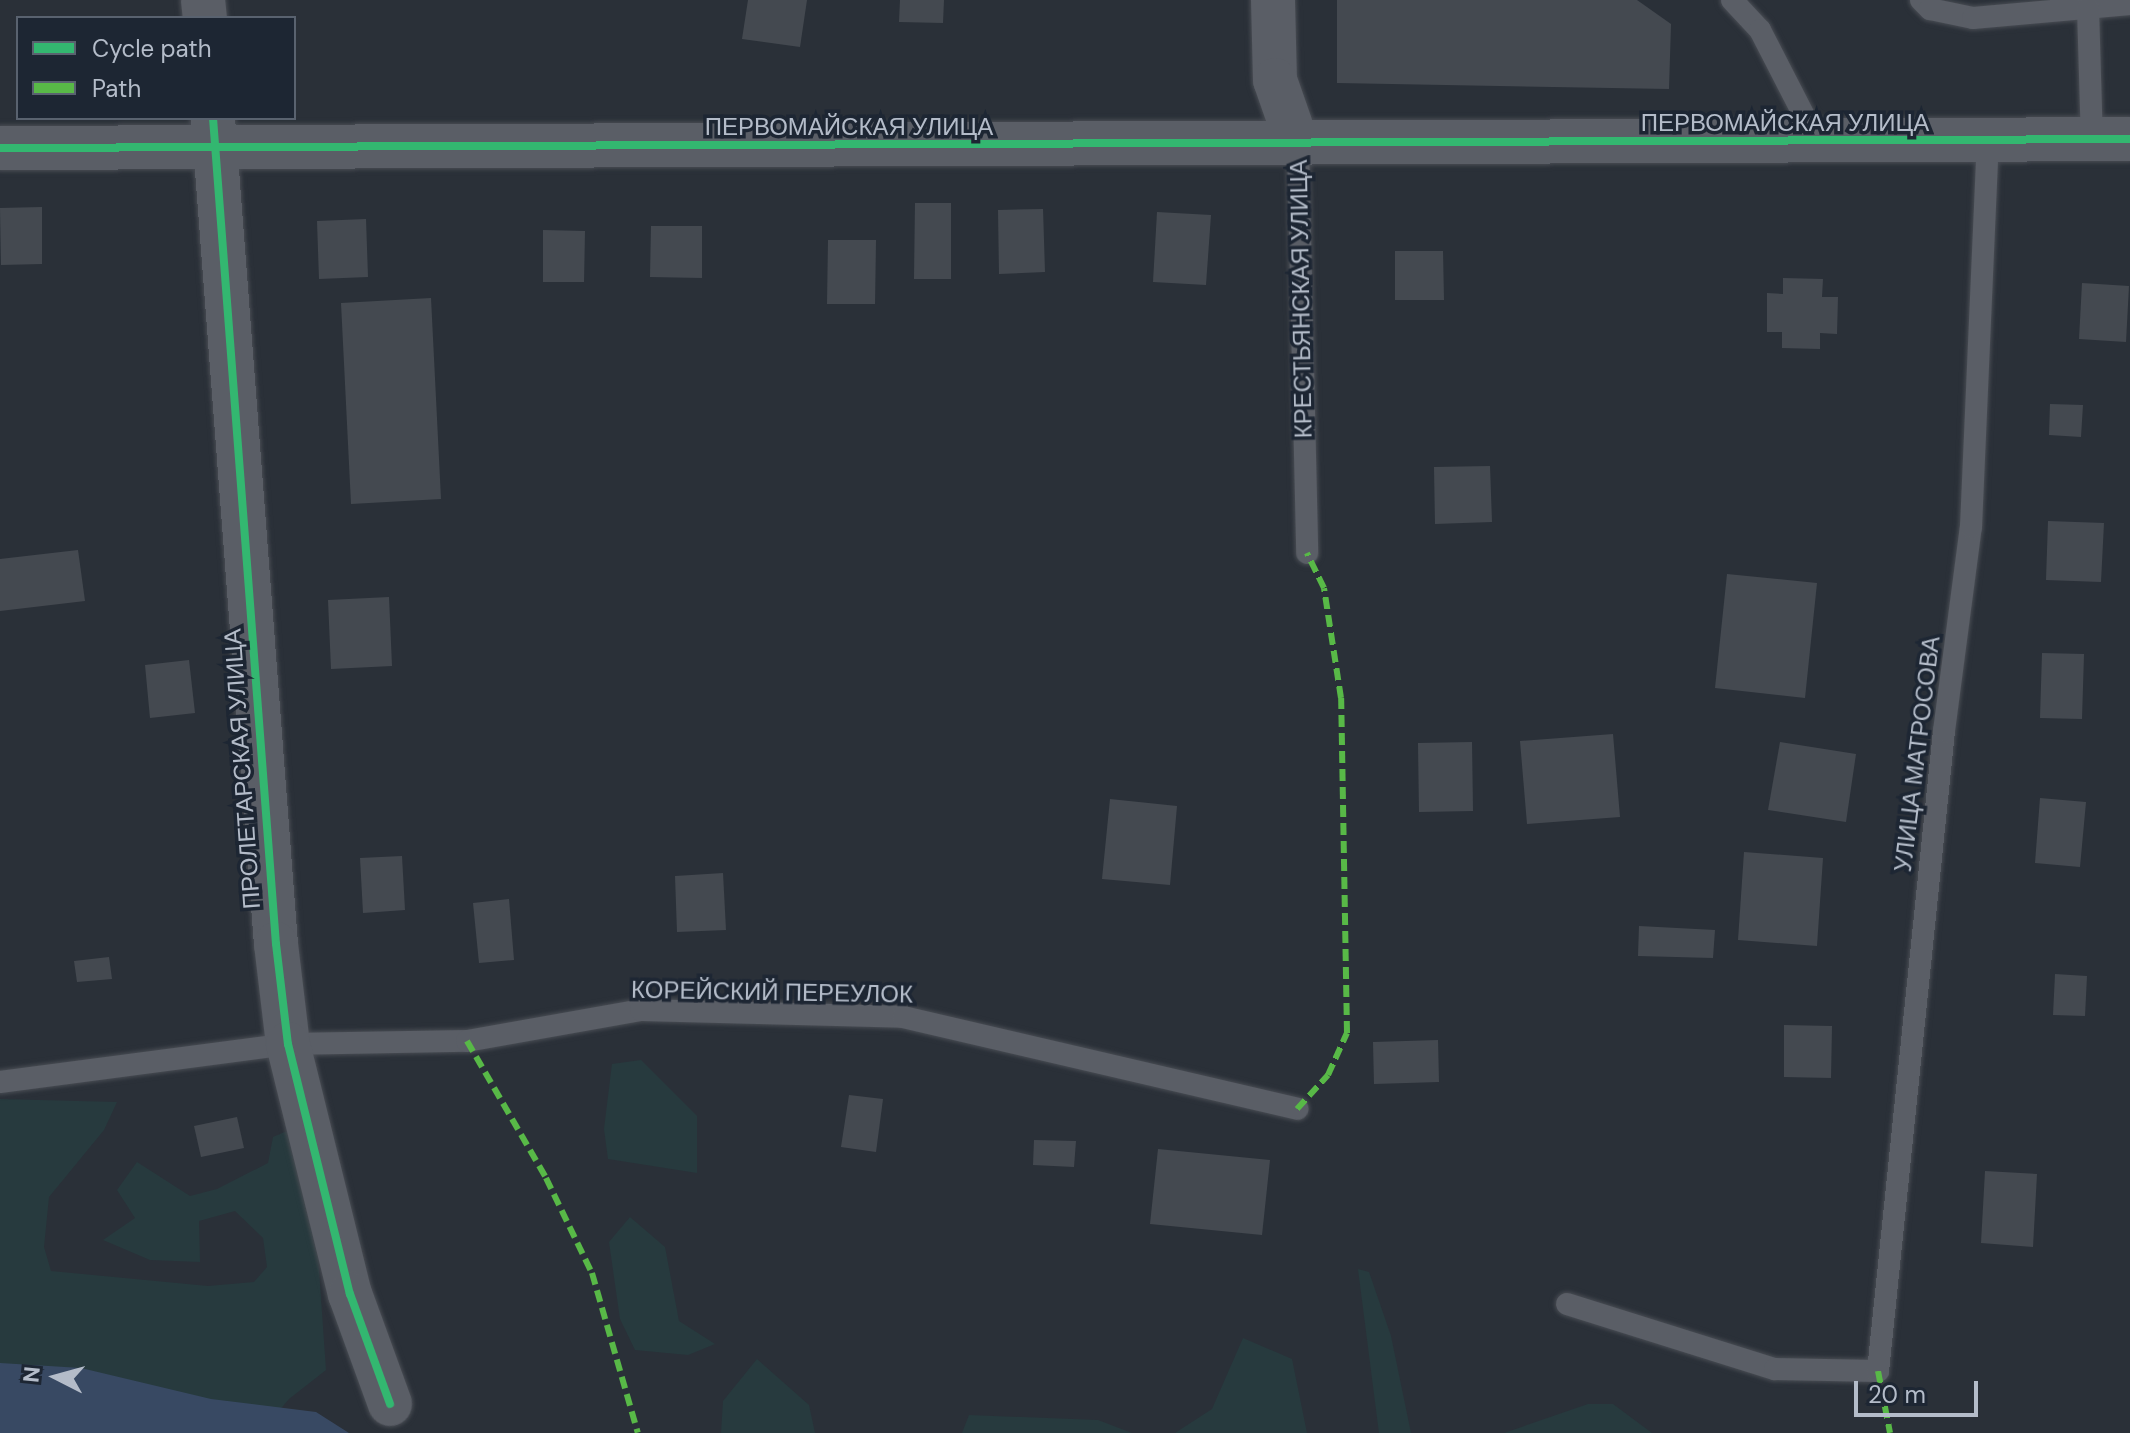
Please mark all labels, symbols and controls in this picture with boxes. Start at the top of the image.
legend [16,16,296,120]
text: Cycle path [92,33,211,64]
text: Path [92,73,141,104]
street label: ПЕРВОМАЙСКАЯ УЛИЦА [1641,109,1929,137]
street label: ПЕРВОМАЙСКАЯ УЛИЦА [705,113,993,141]
street label: КРЕСТЬЯНСКАЯ УЛИЦА [1284,159,1318,439]
street label: ПРОЛЕТАРСКАЯ УЛИЦА [218,628,266,910]
street label: УЛИЦА МАТРОСОВА [1888,635,1946,873]
street label: КОРЕЙСКИЙ ПЕРЕУЛОК [631,975,913,1009]
north arrow [16,1337,96,1417]
text: N [16,1365,47,1384]
scale bar [1858,1365,1982,1415]
text: 20 m [1868,1379,1926,1410]

